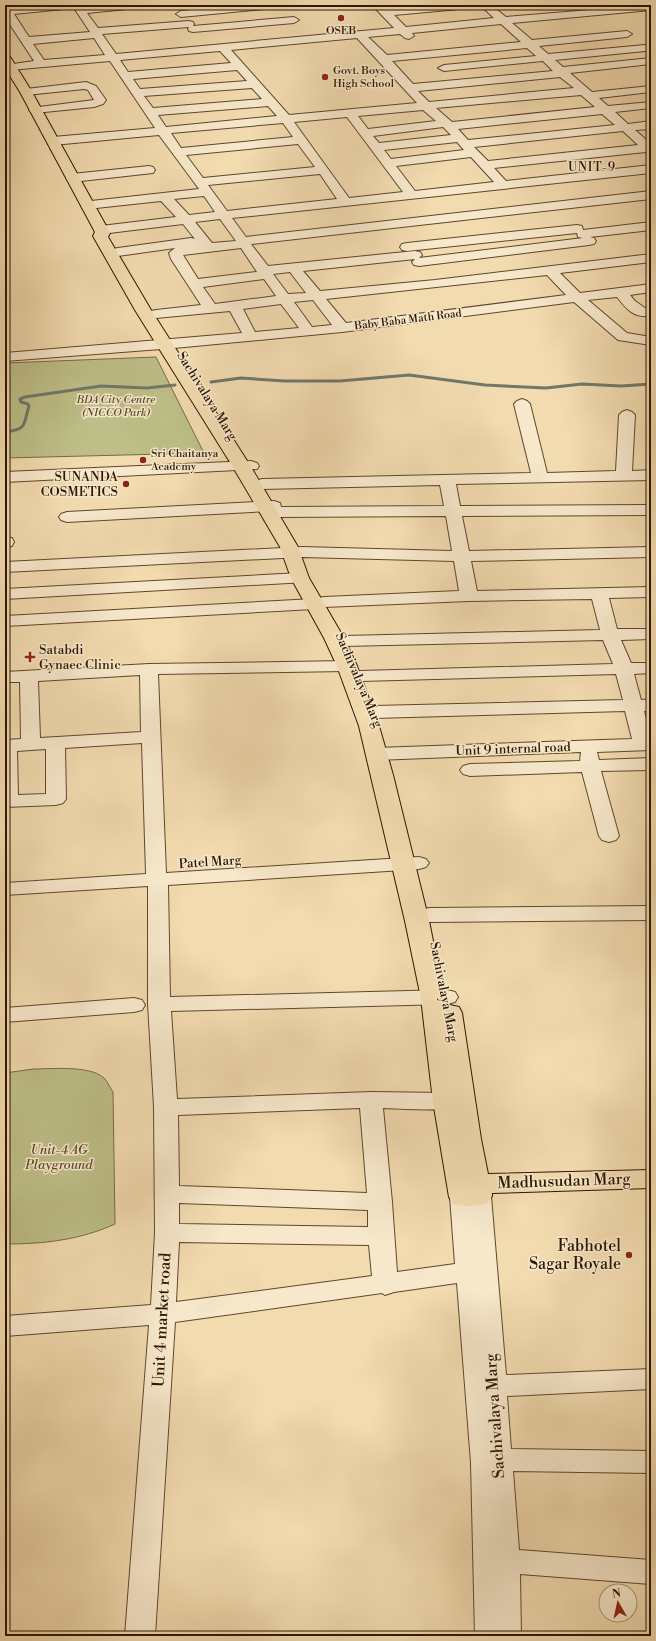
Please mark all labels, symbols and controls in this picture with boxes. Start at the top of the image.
marker: OSEB [336,13,346,23]
place label: OSEB [326,24,356,38]
place label: Govt. Boys High School [333,64,395,91]
marker: Govt. Boys High School [320,72,330,82]
district label: UNIT-9 [568,160,616,175]
street label: Baby Baba Math Road [353,306,463,334]
street label: Sachivalaya Marg [173,349,241,444]
park label: BDA City Centre (NICCO Park) [76,393,155,420]
place label: Sri Chaitanya Academy [150,447,219,474]
marker: Sri Chaitanya Academy [138,455,148,465]
place label: SUNANDA COSMETICS [41,469,119,500]
marker: SUNANDA COSMETICS [121,479,131,489]
street label: Sachivalaya Marg [332,630,386,730]
place label: Satabdi Gynaec Clinic [39,642,121,673]
marker: Satabdi Gynaec Clinic [24,651,36,663]
street label: Unit 9 internal road [455,739,572,759]
street label: Patel Marg [178,852,242,872]
street label: Sachivalaya Marg [426,941,462,1044]
park label: Unit-4 AG Playground [24,1142,93,1173]
street label: Madhusudan Marg [497,1169,632,1193]
place label: Fabhotel Sagar Royale [529,1236,621,1274]
marker: Fabhotel Sagar Royale [624,1250,634,1260]
street label: Unit 4 market road [148,1252,176,1388]
street label: Sachivalaya Marg [481,1352,509,1479]
north arrow [598,1583,638,1623]
text: N [611,1586,622,1602]

